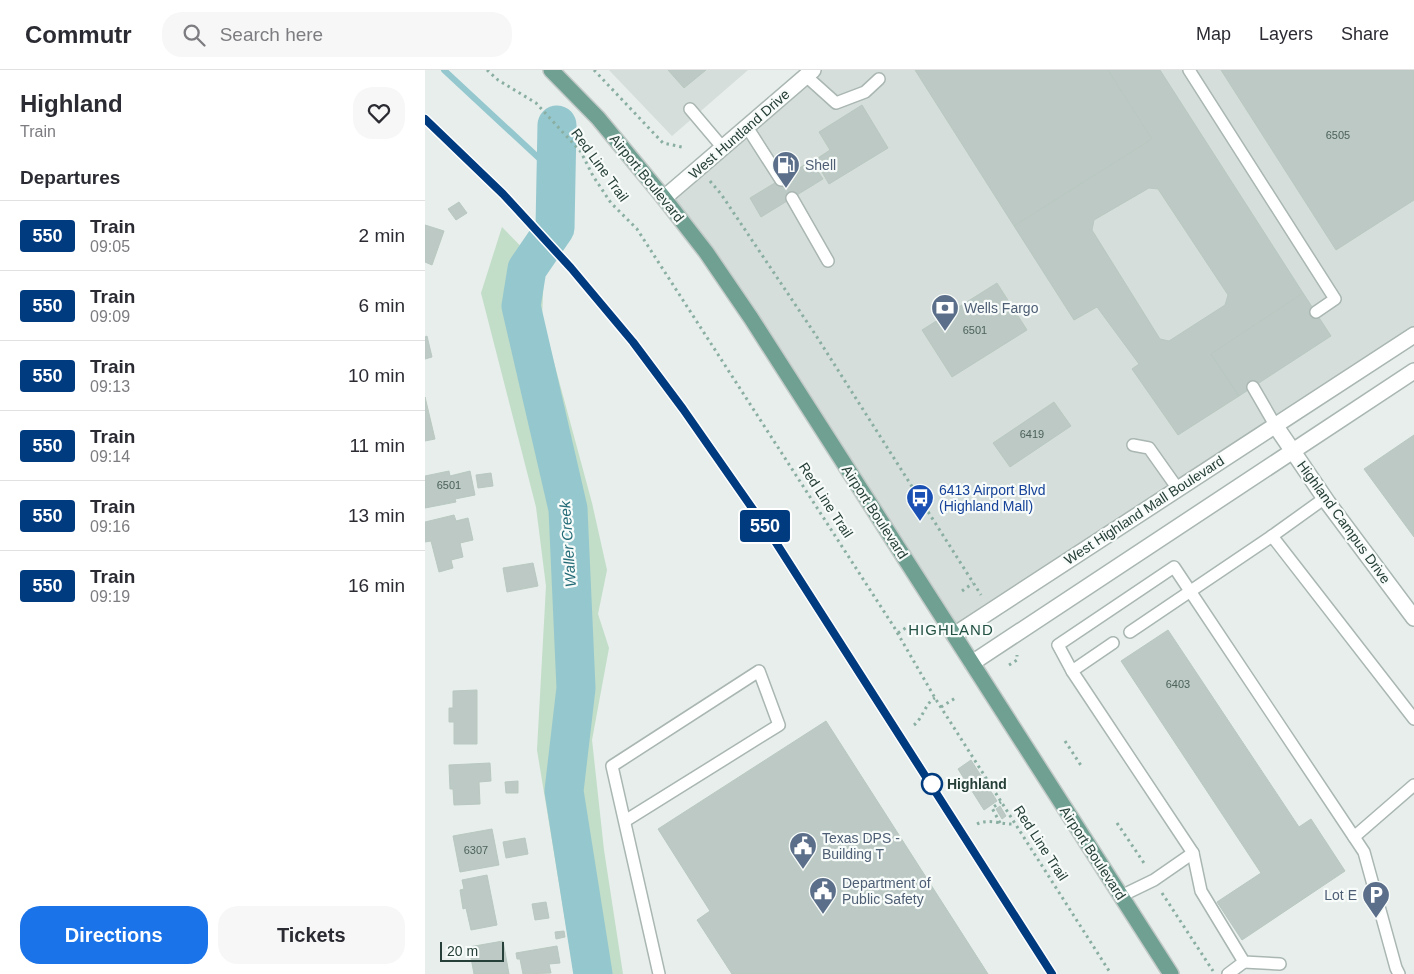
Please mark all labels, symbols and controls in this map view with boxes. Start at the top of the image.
search box [162,12,512,57]
text: Commutr [25,21,132,48]
icon: search [180,21,208,49]
text: Search here [220,24,323,45]
text: Map [1196,24,1231,44]
text: Layers [1259,24,1313,44]
text: Share [1341,24,1389,44]
street label: West Huntland Drive [685,86,793,182]
button: heart [353,87,405,139]
text: Highland [20,90,123,117]
text: Train [20,123,56,140]
street label: Red Line Trail [568,125,632,205]
house number: 6505 [1326,129,1350,141]
street label: Airport Boulevard [607,131,687,225]
fuel station icon: Shell [771,150,801,189]
place label: Shell [805,157,836,173]
text: Departures [20,167,120,188]
text: Train [90,216,135,237]
text: 2 min [359,225,405,246]
text: 550 [32,226,63,246]
text: 09:05 [90,238,130,255]
text: Train [90,286,135,307]
bank icon: Wells Fargo [930,293,960,332]
text: 6 min [359,295,405,316]
text: 550 [32,296,63,316]
place label: Wells Fargo [964,300,1039,316]
text: 09:09 [90,308,130,325]
house number: 6501 [963,324,987,336]
text: Train [90,356,135,377]
text: 10 min [348,365,405,386]
text: 550 [32,366,63,386]
text: 09:13 [90,378,130,395]
text: Train [90,426,135,447]
house number: 6419 [1020,428,1044,440]
text: 11 min [349,435,405,456]
text: 550 [32,436,63,456]
text: 09:14 [90,448,130,465]
street label: West Highland Mall Boulevard [1061,452,1227,568]
street label: Highland Campus Drive [1294,457,1394,587]
street label: Red Line Trail [796,459,856,541]
street label: Airport Boulevard [839,462,911,562]
house number: 6501 [437,479,461,491]
place label: 6413 Airport Blvd (Highland Mall) [939,482,1046,514]
bus stop icon: 6413 Airport Blvd (Highland Mall) [905,483,935,522]
text: Train [90,496,135,517]
water label: Waller Creek [556,499,579,588]
text: 13 min [348,505,405,526]
text: 550 [32,506,63,526]
line badge: 550 [736,510,794,542]
text: 550 [750,516,780,536]
text: 09:16 [90,518,130,535]
text: Train [90,566,135,587]
text: 16 min [348,575,405,596]
text: 550 [32,576,63,596]
text: 09:19 [90,588,130,605]
district label: HIGHLAND [908,621,994,638]
house number: 6403 [1166,678,1190,690]
marker: Highland [921,773,943,795]
place label: Highland [947,776,1007,792]
street label: Red Line Trail [1011,802,1071,884]
street label: Airport Boulevard [1057,803,1129,903]
place label: Texas DPS - Building T [822,830,900,862]
public building icon: Texas DPS - Building T [788,831,818,870]
house number: 6307 [464,844,488,856]
place label: Department of Public Safety [842,875,931,907]
public building icon: Department of Public Safety [808,876,838,915]
parking icon: Lot E [1361,880,1391,919]
place label: Lot E [1324,887,1357,903]
button: Directions [20,906,208,964]
button: Tickets [218,906,405,964]
scale bar [440,939,504,962]
text: 20 m [447,943,478,959]

